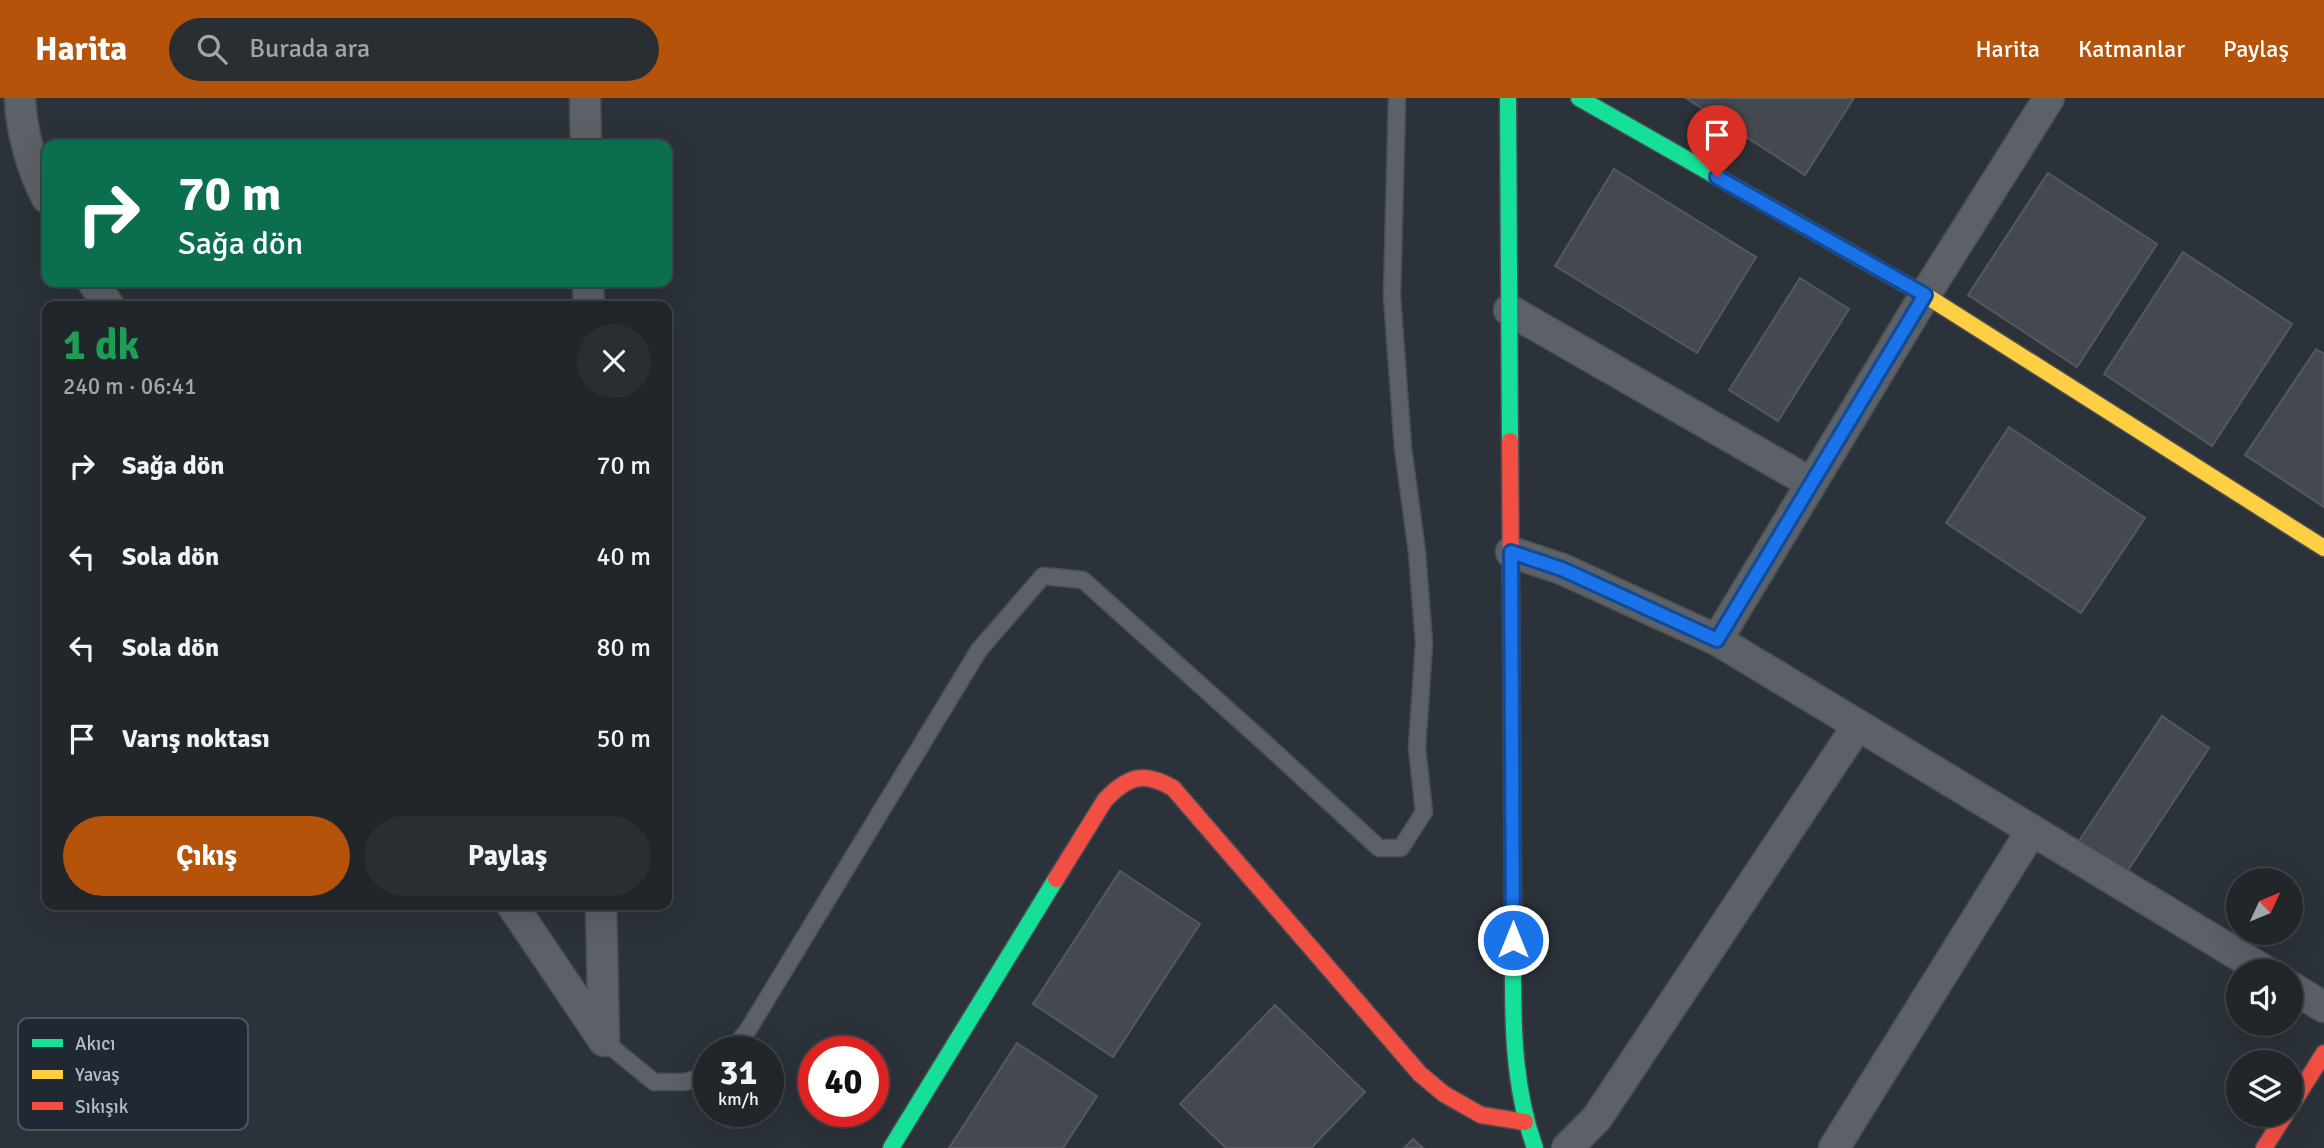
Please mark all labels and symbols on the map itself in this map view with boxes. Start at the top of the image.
pin [1687,105,1747,177]
north arrow [2226,868,2303,945]
position arrow [1476,903,1550,977]
legend [18,1018,248,1130]
text: Akıcı [75,1032,115,1056]
speed limit sign: 40 [798,1036,889,1127]
text: Yavaş [75,1063,120,1087]
text: Sıkışık [75,1095,129,1119]

